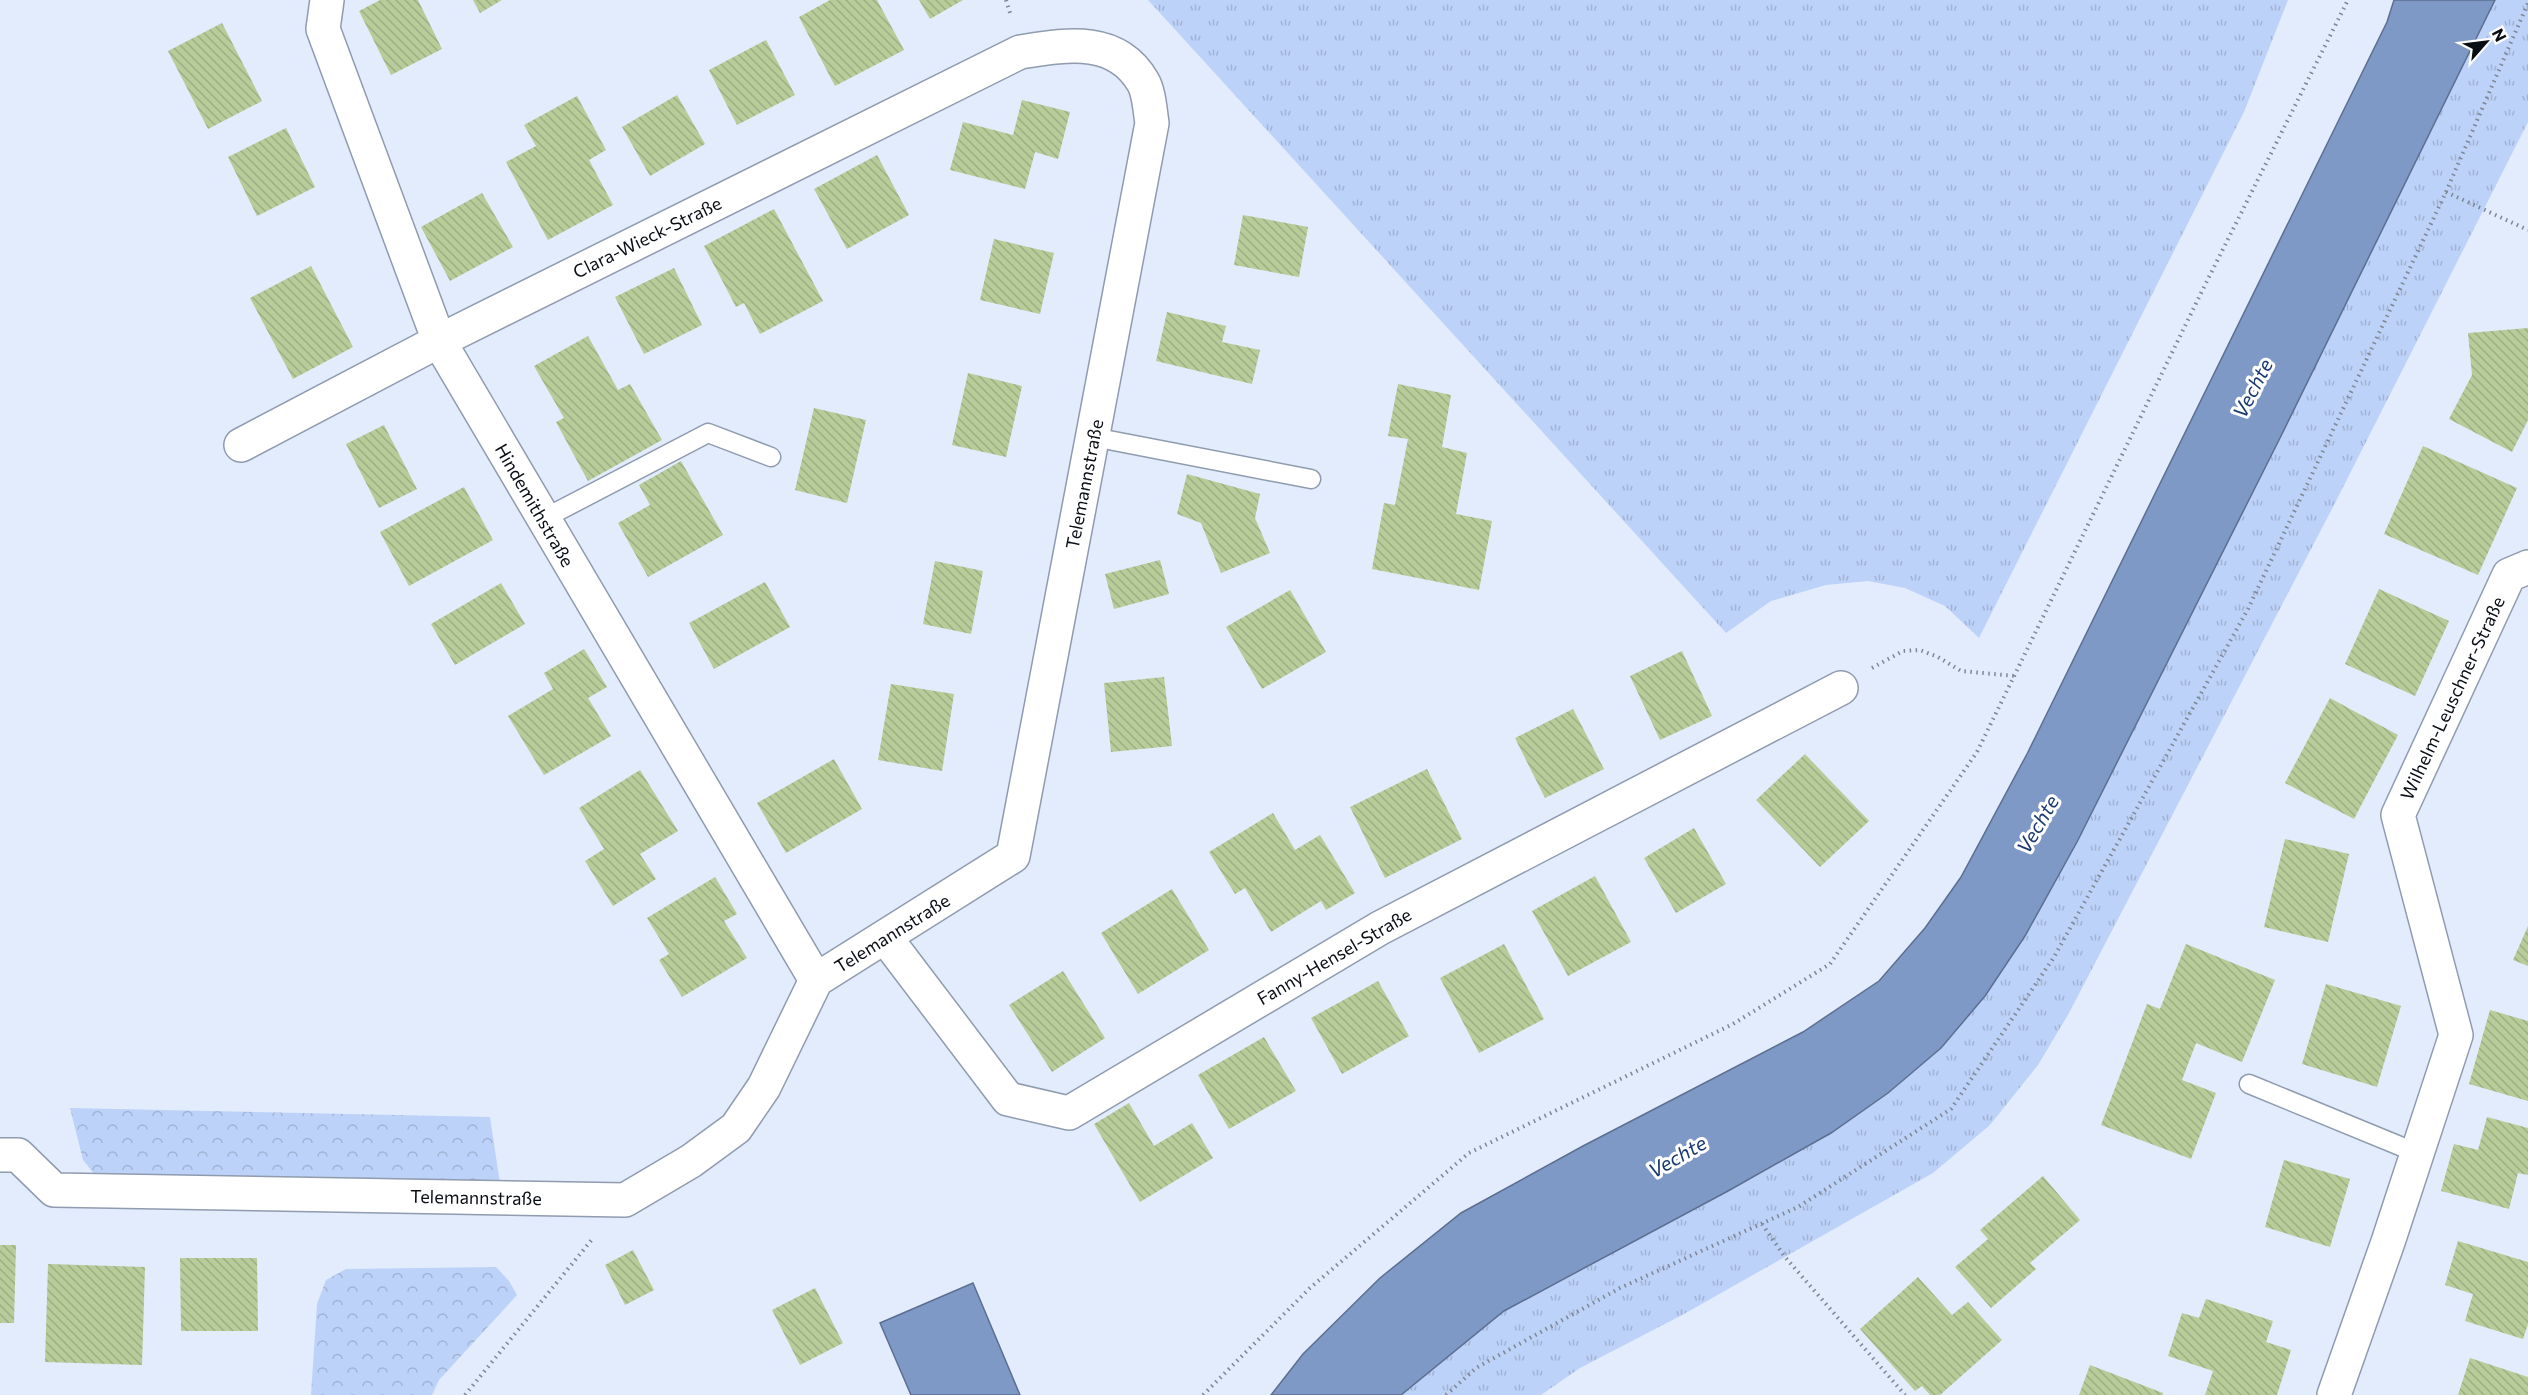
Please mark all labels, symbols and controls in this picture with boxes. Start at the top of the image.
north arrow [2456,12,2516,72]
text: N [2488,25,2511,44]
street label: Clara-Wieck-Straße [569,192,725,282]
water label: Vechte [2227,354,2277,422]
street label: Telemannstraße [1061,417,1107,551]
street label: Hindemithstraße [491,439,579,571]
street label: Wilhelm-Leuschner-Straße [2395,593,2509,803]
water label: Vechte [2011,790,2063,857]
street label: Telemannstraße [830,889,954,977]
street label: Fanny-Hensel-Straße [1253,903,1415,1009]
water label: Vechte [1644,1130,1711,1182]
street label: Telemannstraße [410,1185,542,1209]

